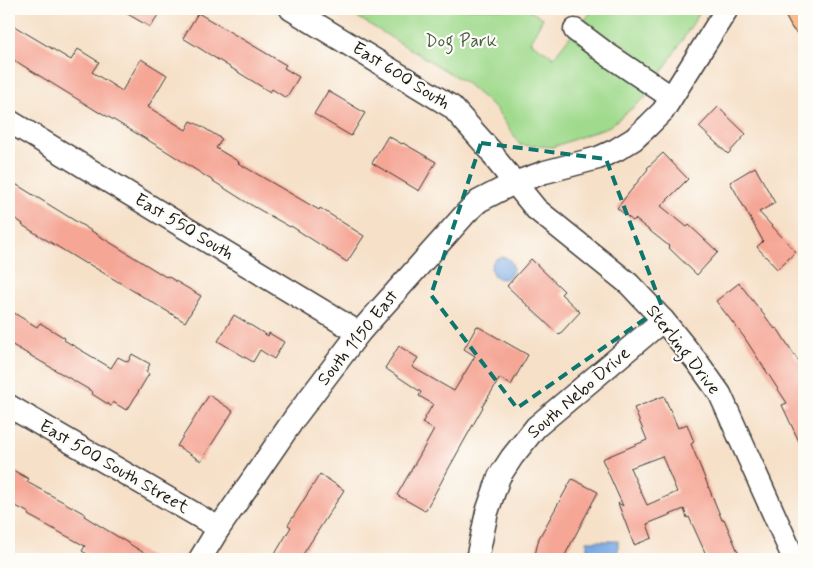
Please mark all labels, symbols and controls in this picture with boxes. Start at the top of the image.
park label: Dog Park [425,29,497,55]
street label: East 600 South [348,36,454,116]
street label: East 550 South [130,188,238,266]
street label: South 1150 East [312,285,404,391]
street label: Sterling Drive [639,300,726,401]
street label: South Nebo Drive [522,342,636,444]
street label: East 500 South Street [35,414,193,520]

